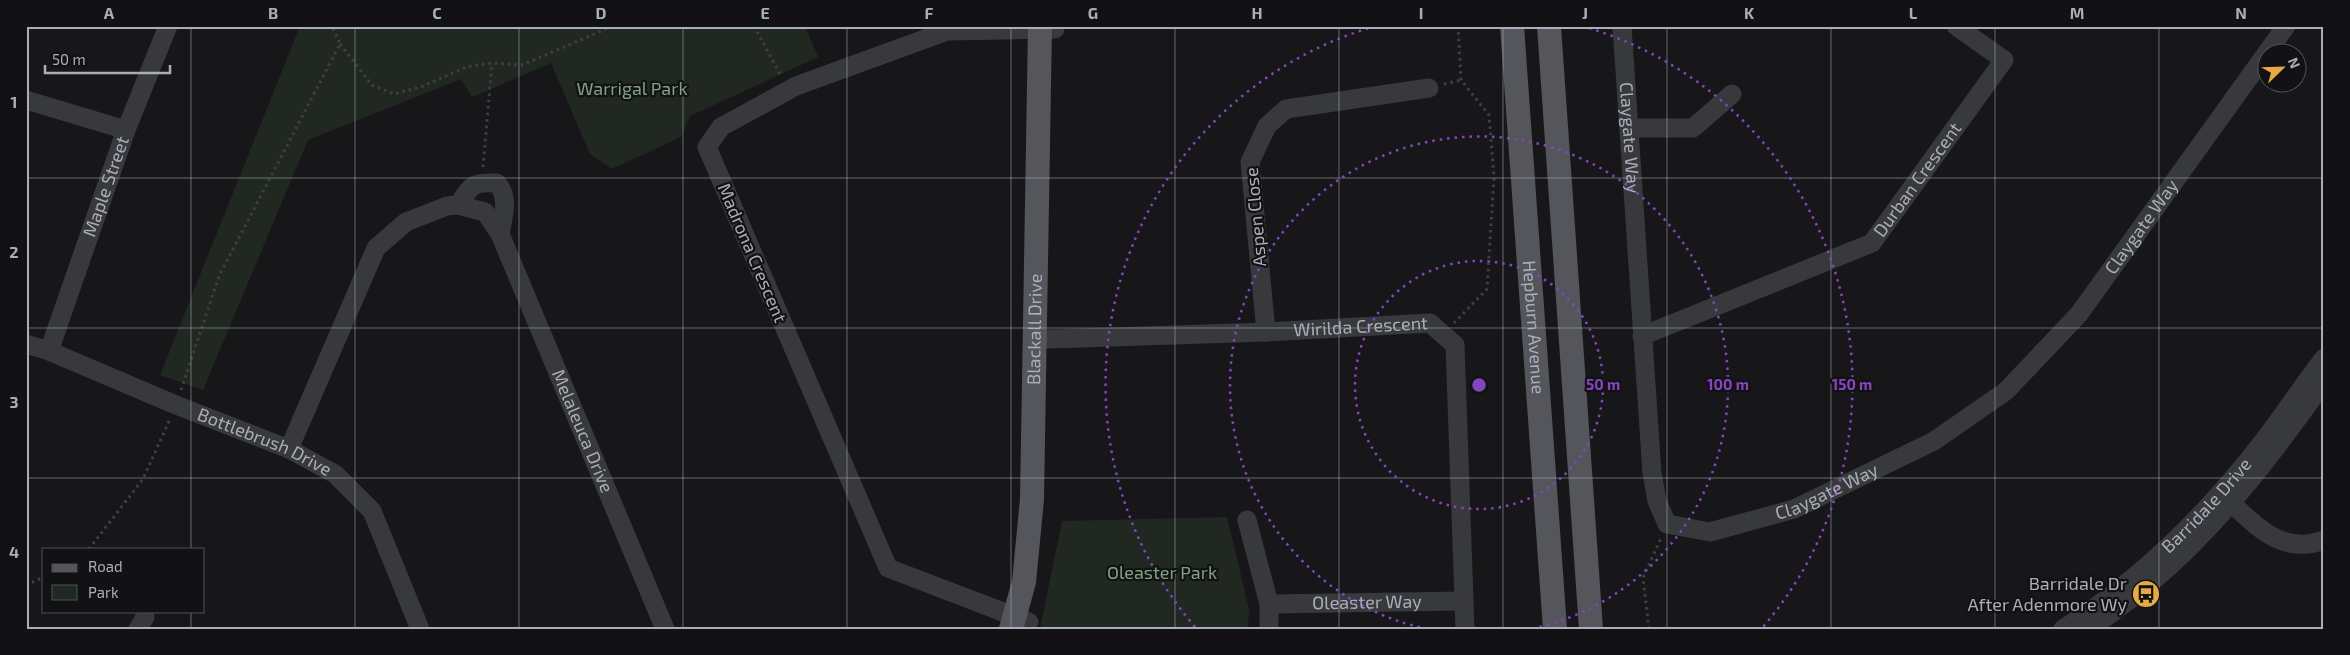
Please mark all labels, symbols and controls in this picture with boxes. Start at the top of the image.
text: A [104,3,115,22]
text: B [268,3,278,22]
text: C [432,3,442,22]
text: D [596,3,607,22]
text: E [760,3,770,22]
text: F [925,3,934,22]
text: G [1088,3,1098,22]
text: H [1251,3,1263,22]
text: I [1419,3,1423,22]
text: J [1582,3,1588,22]
text: K [1744,3,1755,22]
text: L [1909,3,1918,22]
text: M [2070,3,2084,22]
text: N [2235,3,2247,22]
scale bar [45,42,170,74]
north arrow [2258,42,2308,92]
text: 50 m [52,50,86,68]
text: N [2285,55,2304,71]
park label: Warrigal Park [576,77,688,99]
street label: Claygate Way [1616,81,1645,194]
text: 1 [11,92,17,111]
street label: Durban Crescent [1868,118,1966,241]
street label: Maple Street [78,133,133,240]
street label: Aspen Close [1240,167,1270,268]
street label: Claygate Way [2099,174,2182,278]
street label: Madrona Crescent [714,180,792,326]
text: 2 [9,242,19,261]
street label: Hepburn Avenue [1519,259,1550,395]
street label: Blackall Drive [1022,273,1046,385]
street label: Wirilda Crescent [1293,311,1429,340]
street label: Melaleuca Drive [548,366,619,496]
text: 50 m [1586,375,1620,393]
text: 100 m [1707,375,1749,393]
text: 150 m [1832,375,1872,393]
centre of rings [1470,376,1488,394]
text: 3 [9,392,19,411]
street label: Bottlebrush Drive [195,402,336,480]
street label: Barridale Drive [2157,453,2255,557]
street label: Claygate Way [1772,458,1882,524]
text: 4 [9,542,19,561]
legend [42,548,205,612]
text: Road [88,557,123,575]
park label: Oleaster Park [1107,561,1217,583]
place label: Barridale Dr After Adenmore Wy [1968,572,2127,615]
bus stop icon: Barridale Dr After Adenmore Wy [2131,579,2161,609]
text: Park [88,583,119,601]
street label: Oleaster Way [1312,590,1422,613]

